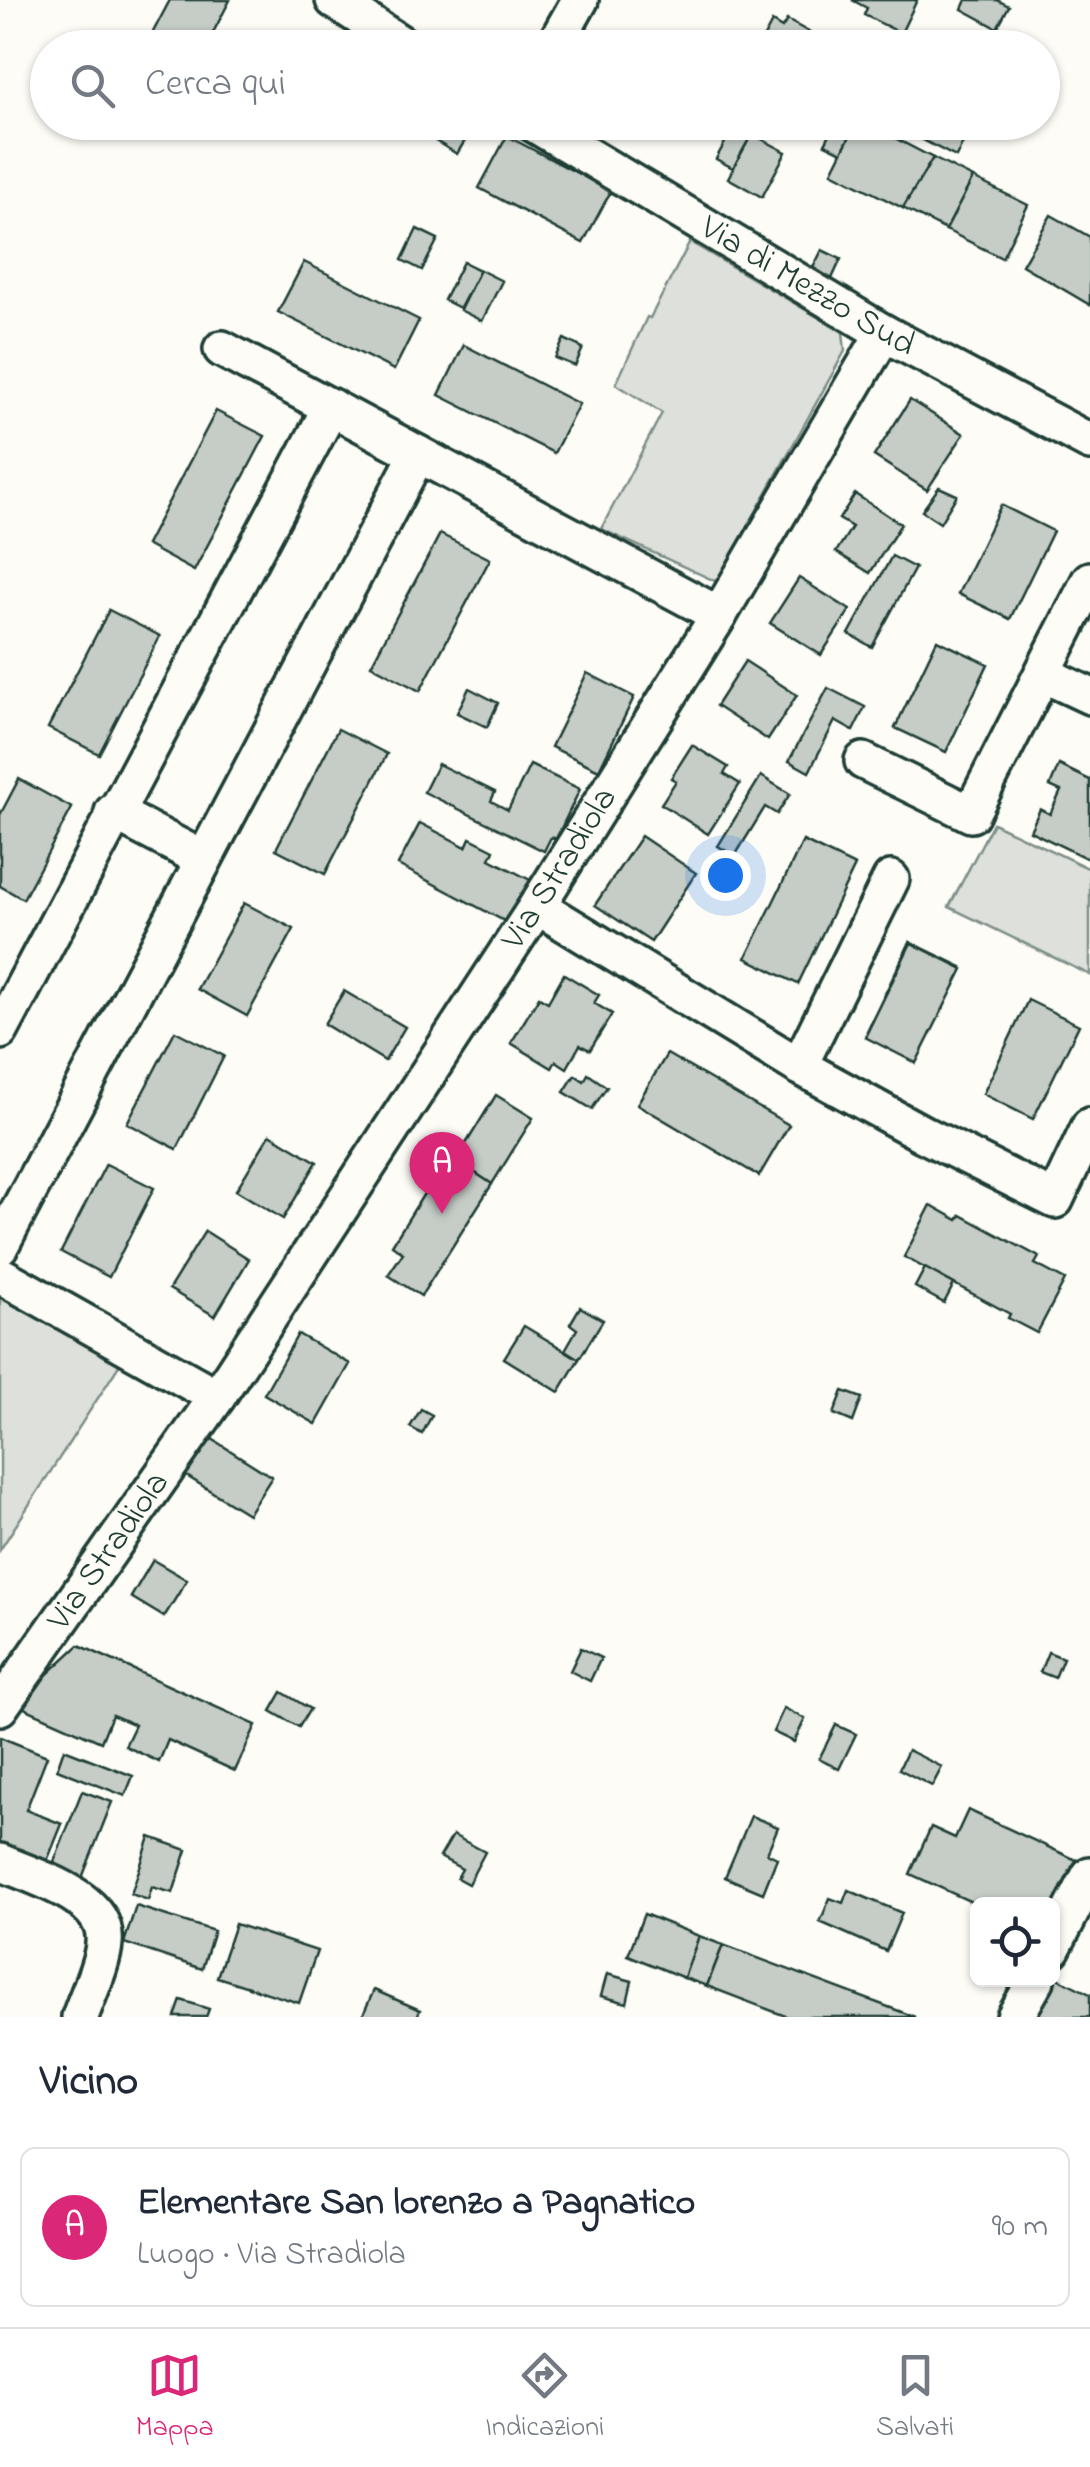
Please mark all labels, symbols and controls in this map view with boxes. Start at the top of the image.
search box [30,30,1060,140]
text: Cerca qui [145,57,286,113]
icon: search [65,58,120,113]
street label: Via di Mezzo Sud [689,203,924,370]
street label: Via Stradiola [489,778,631,961]
your location [700,850,751,901]
pin: A [410,1132,474,1214]
street label: Via Stradiola [35,1461,183,1642]
map controls [970,1897,1060,1987]
button: locate [970,1897,1060,1987]
text: Vicino [40,2052,138,2113]
text: Elementare San lorenzo a Pagnatico [137,2176,695,2232]
text: A [65,2204,84,2251]
text: 90 m [992,2204,1048,2251]
text: Luogo · Via Stradiola [137,2232,406,2279]
tab: Mappa [136,2348,214,2449]
tab: Indicazioni [485,2348,604,2449]
tab: Salvati [876,2348,954,2449]

